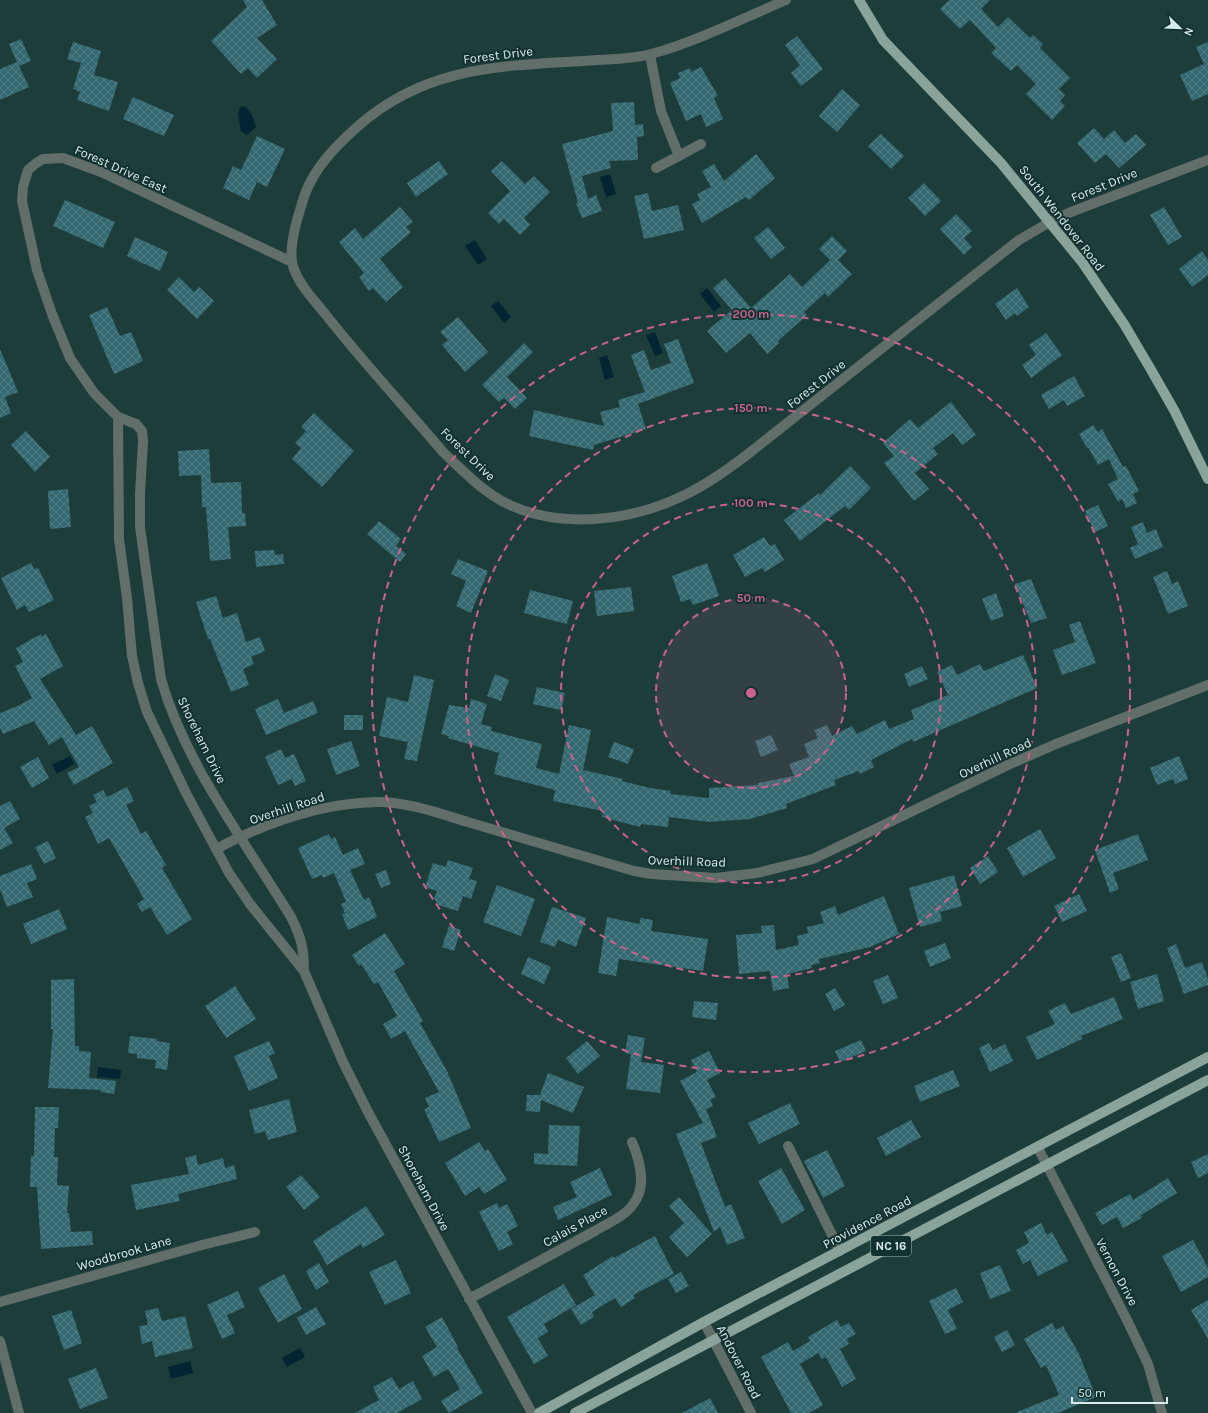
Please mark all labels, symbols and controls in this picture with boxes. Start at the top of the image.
north arrow [1160,8,1200,48]
text: N [1181,26,1196,38]
street label: Forest Drive [462,43,534,67]
street label: Forest Drive East [73,142,170,196]
street label: South Wendover Road [1016,162,1108,274]
street label: Forest Drive [1069,165,1140,205]
text: 200 m [733,307,769,321]
street label: Forest Drive [784,356,848,411]
text: 150 m [734,401,768,415]
street label: Forest Drive [438,424,499,484]
text: 100 m [734,496,768,510]
text: 50 m [737,591,766,605]
centre of rings [744,686,758,700]
street label: Shoreham Drive [174,694,230,786]
street label: Overhill Road [956,735,1034,781]
street label: Overhill Road [247,789,327,827]
street label: Overhill Road [648,852,726,870]
street label: Shoreham Drive [395,1143,453,1234]
street label: Providence Road [820,1192,914,1252]
street label: Calais Place [540,1202,610,1250]
street label: Woodbrook Lane [75,1232,173,1274]
road number: NC 16 [871,1236,911,1256]
street label: Vernon Drive [1093,1236,1141,1309]
street label: Andover Road [714,1322,764,1402]
scale bar [1072,1379,1167,1405]
text: 50 m [1078,1386,1106,1400]

